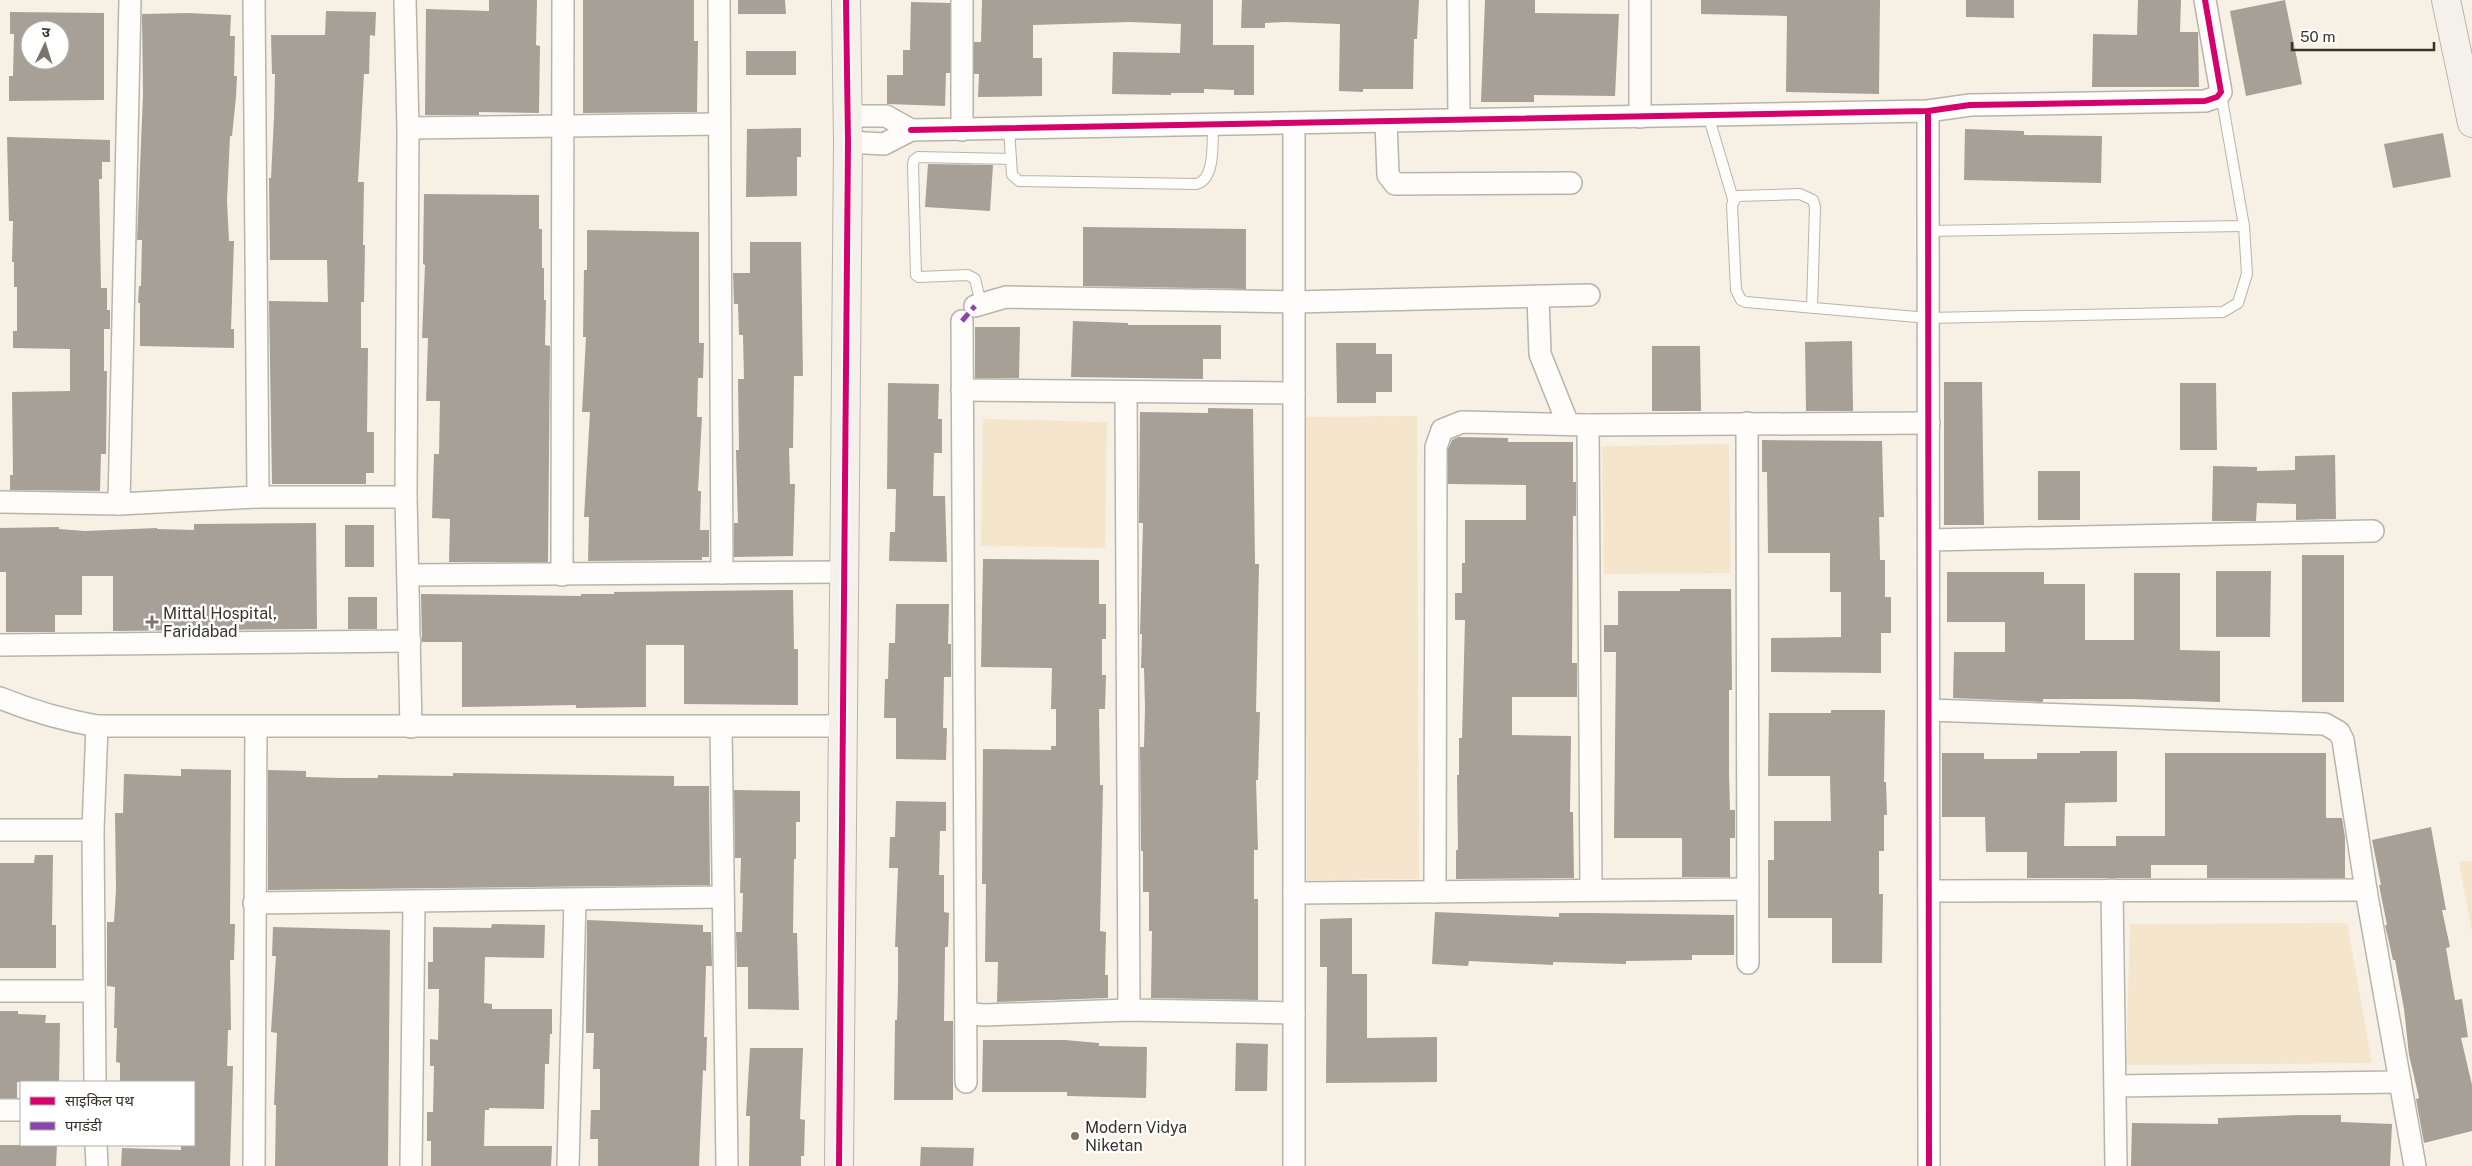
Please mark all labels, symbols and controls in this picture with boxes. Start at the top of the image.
north arrow [20,20,70,70]
scale bar [2292,20,2434,52]
text: उ [41,24,51,40]
text: 50 m [2300,28,2335,45]
place label: Mittal Hospital, Faridabad [163,604,277,641]
marker: Mittal Hospital, Faridabad [145,615,159,629]
legend [20,1081,195,1146]
text: साइकिल पथ [65,1092,134,1109]
text: पगडंडी [65,1117,103,1134]
place label: Modern Vidya Niketan [1085,1118,1187,1155]
marker: Modern Vidya Niketan [1069,1130,1081,1142]

